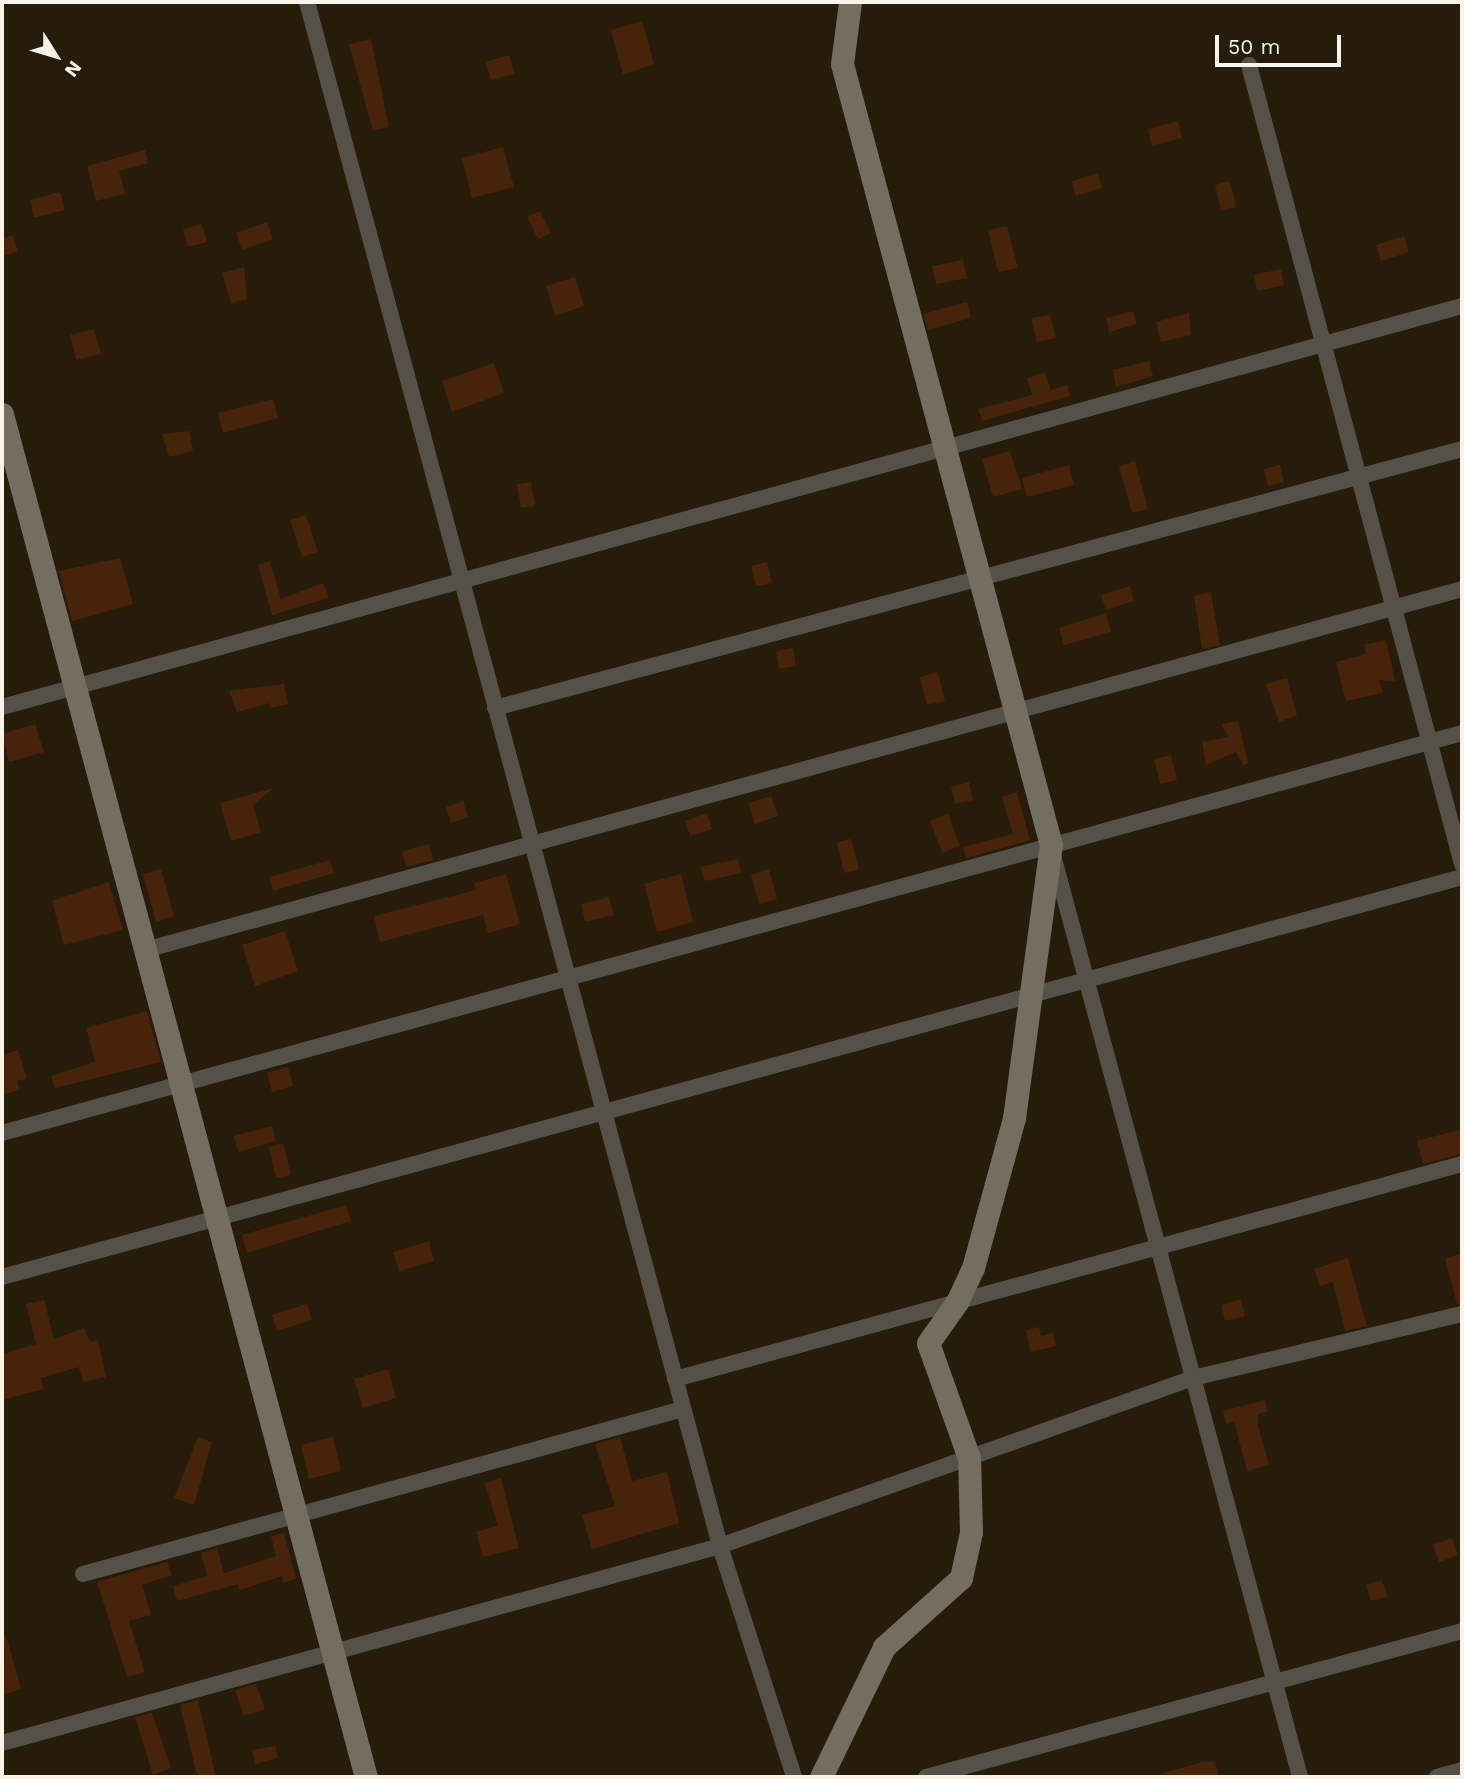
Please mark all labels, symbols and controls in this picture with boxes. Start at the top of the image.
north arrow [21,21,91,91]
scale bar [1219,21,1345,65]
text: 50 m [1228,34,1280,59]
text: N [60,56,87,81]

